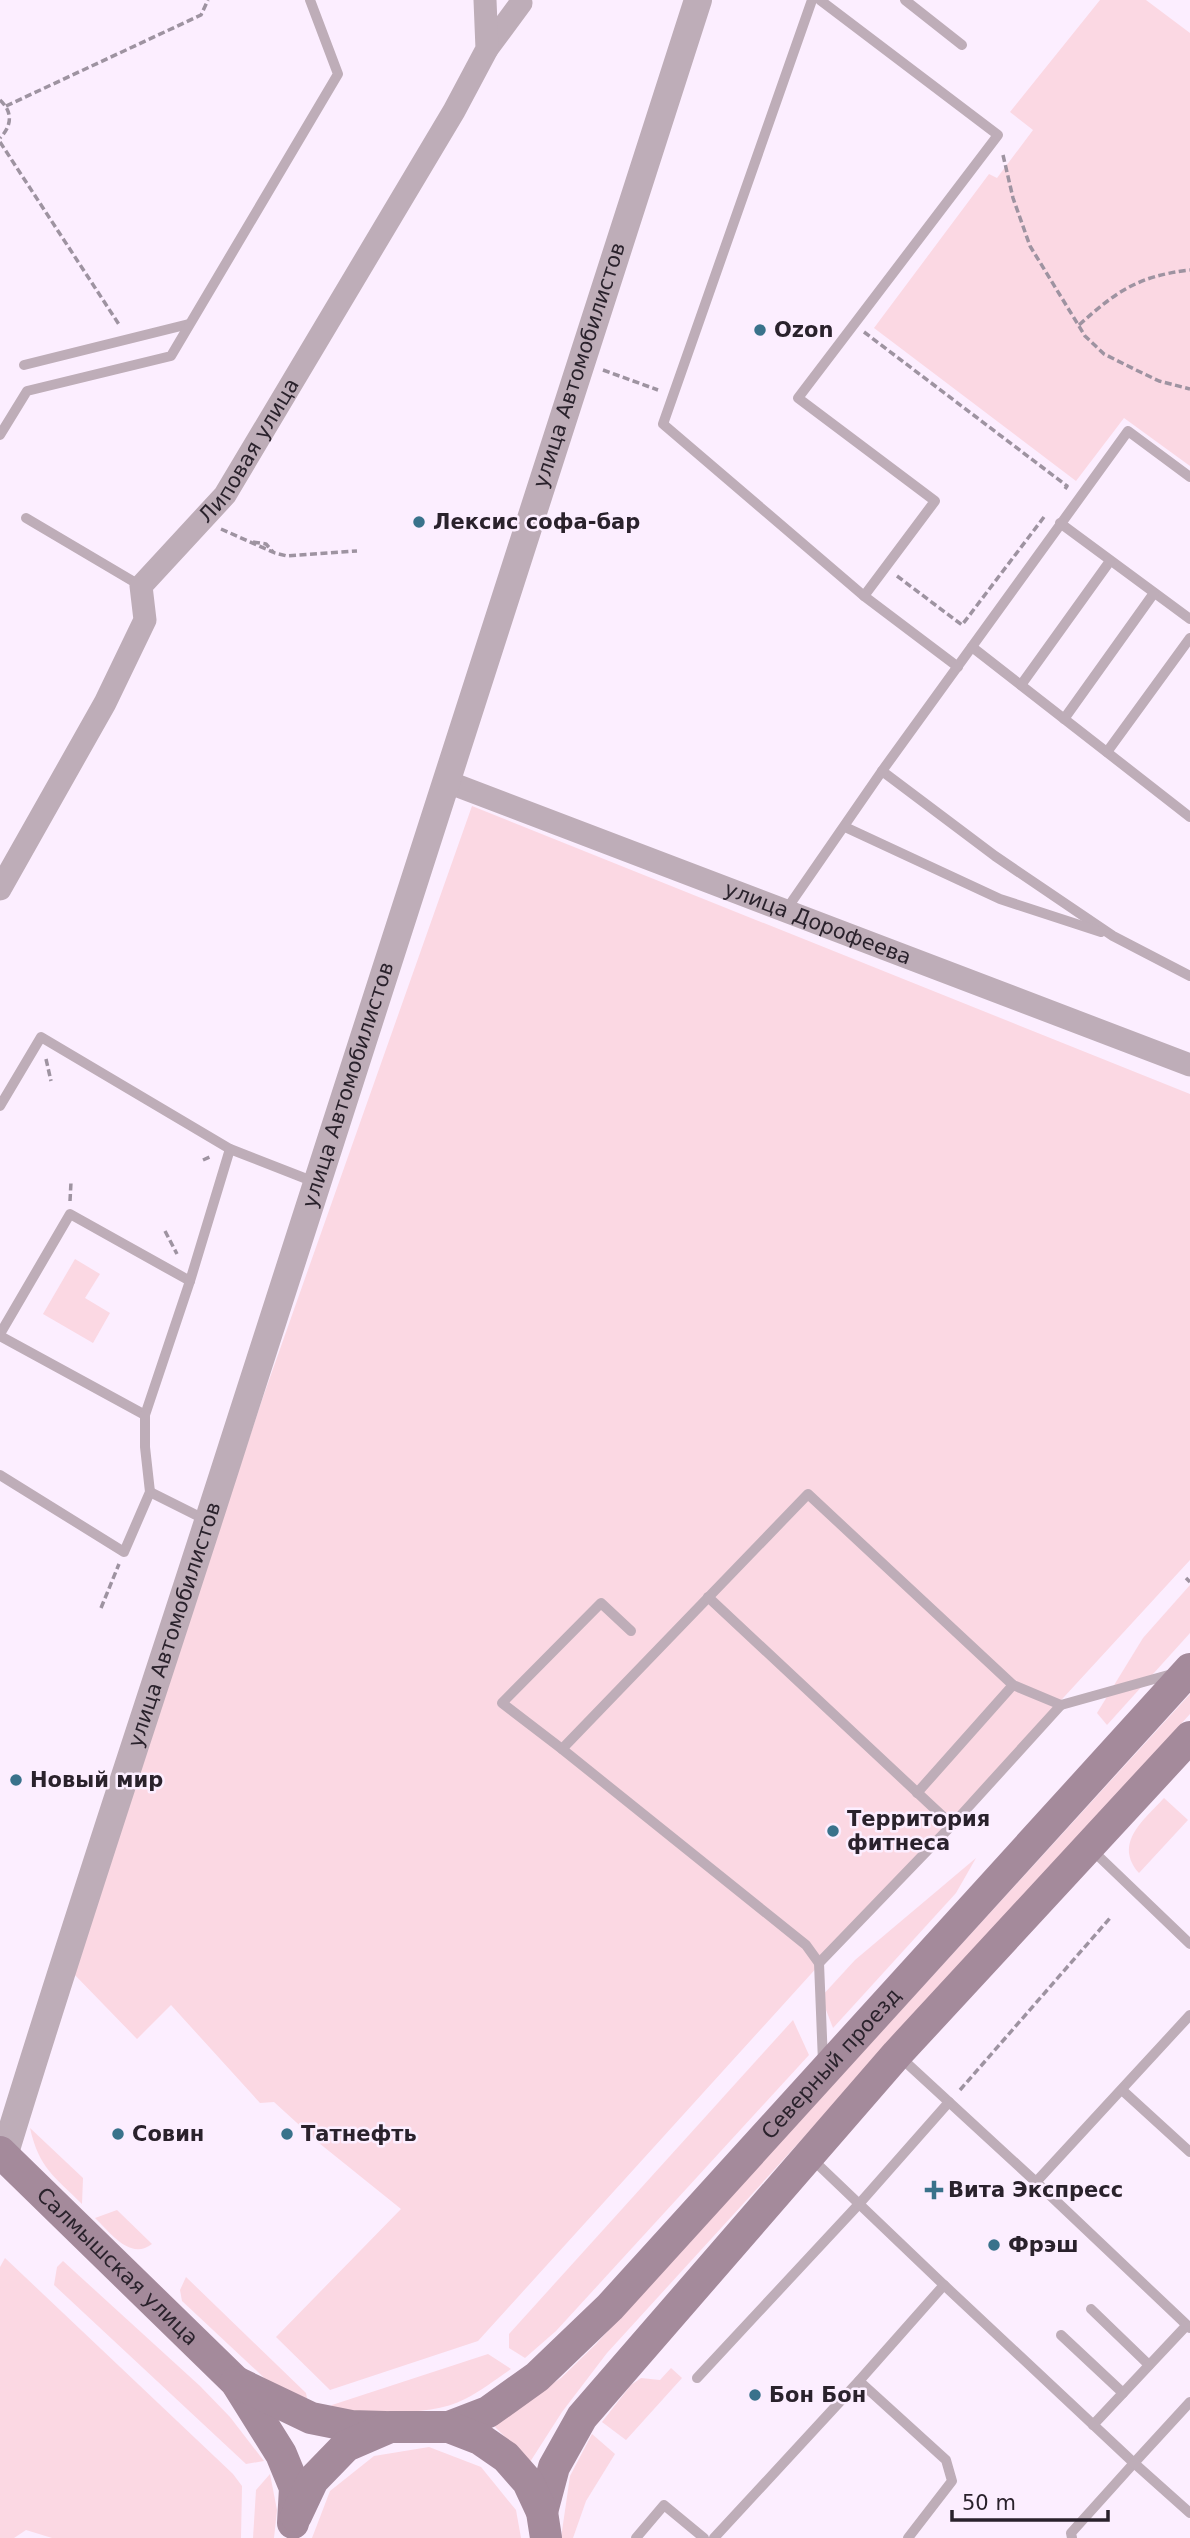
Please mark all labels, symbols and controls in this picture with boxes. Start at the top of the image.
street label: улица Автомобилистов [528,239,630,491]
place label: Ozon [774,318,833,342]
marker: Ozon [752,322,768,338]
street label: Липовая улица [193,374,304,528]
place label: Лексис софа-бар [433,510,640,534]
marker: Лексис софа-бар [411,514,427,530]
street label: улица Дорофеева [721,877,915,970]
street label: улица Автомобилистов [297,959,398,1211]
street label: улица Автомобилистов [123,1499,226,1750]
place label: Новый мир [30,1768,163,1792]
marker: Новый мир [8,1772,24,1788]
place label: Территория фитнеса [847,1807,990,1855]
marker: Территория фитнеса [825,1823,841,1839]
street label: Северный проезд [757,1983,906,2144]
place label: Совин [132,2122,204,2146]
place label: Татнефть [301,2122,417,2146]
marker: Совин [110,2126,126,2142]
marker: Татнефть [279,2126,295,2142]
place label: Вита Экспресс [948,2178,1123,2202]
marker: Вита Экспресс [926,2182,942,2198]
street label: Салмышская улица [32,2183,203,2350]
place label: Фрэш [1008,2233,1079,2257]
marker: Фрэш [986,2237,1002,2253]
place label: Бон Бон [769,2383,866,2407]
marker: Бон Бон [747,2387,763,2403]
scale bar [952,2478,1108,2522]
text: 50 m [962,2491,1016,2515]

